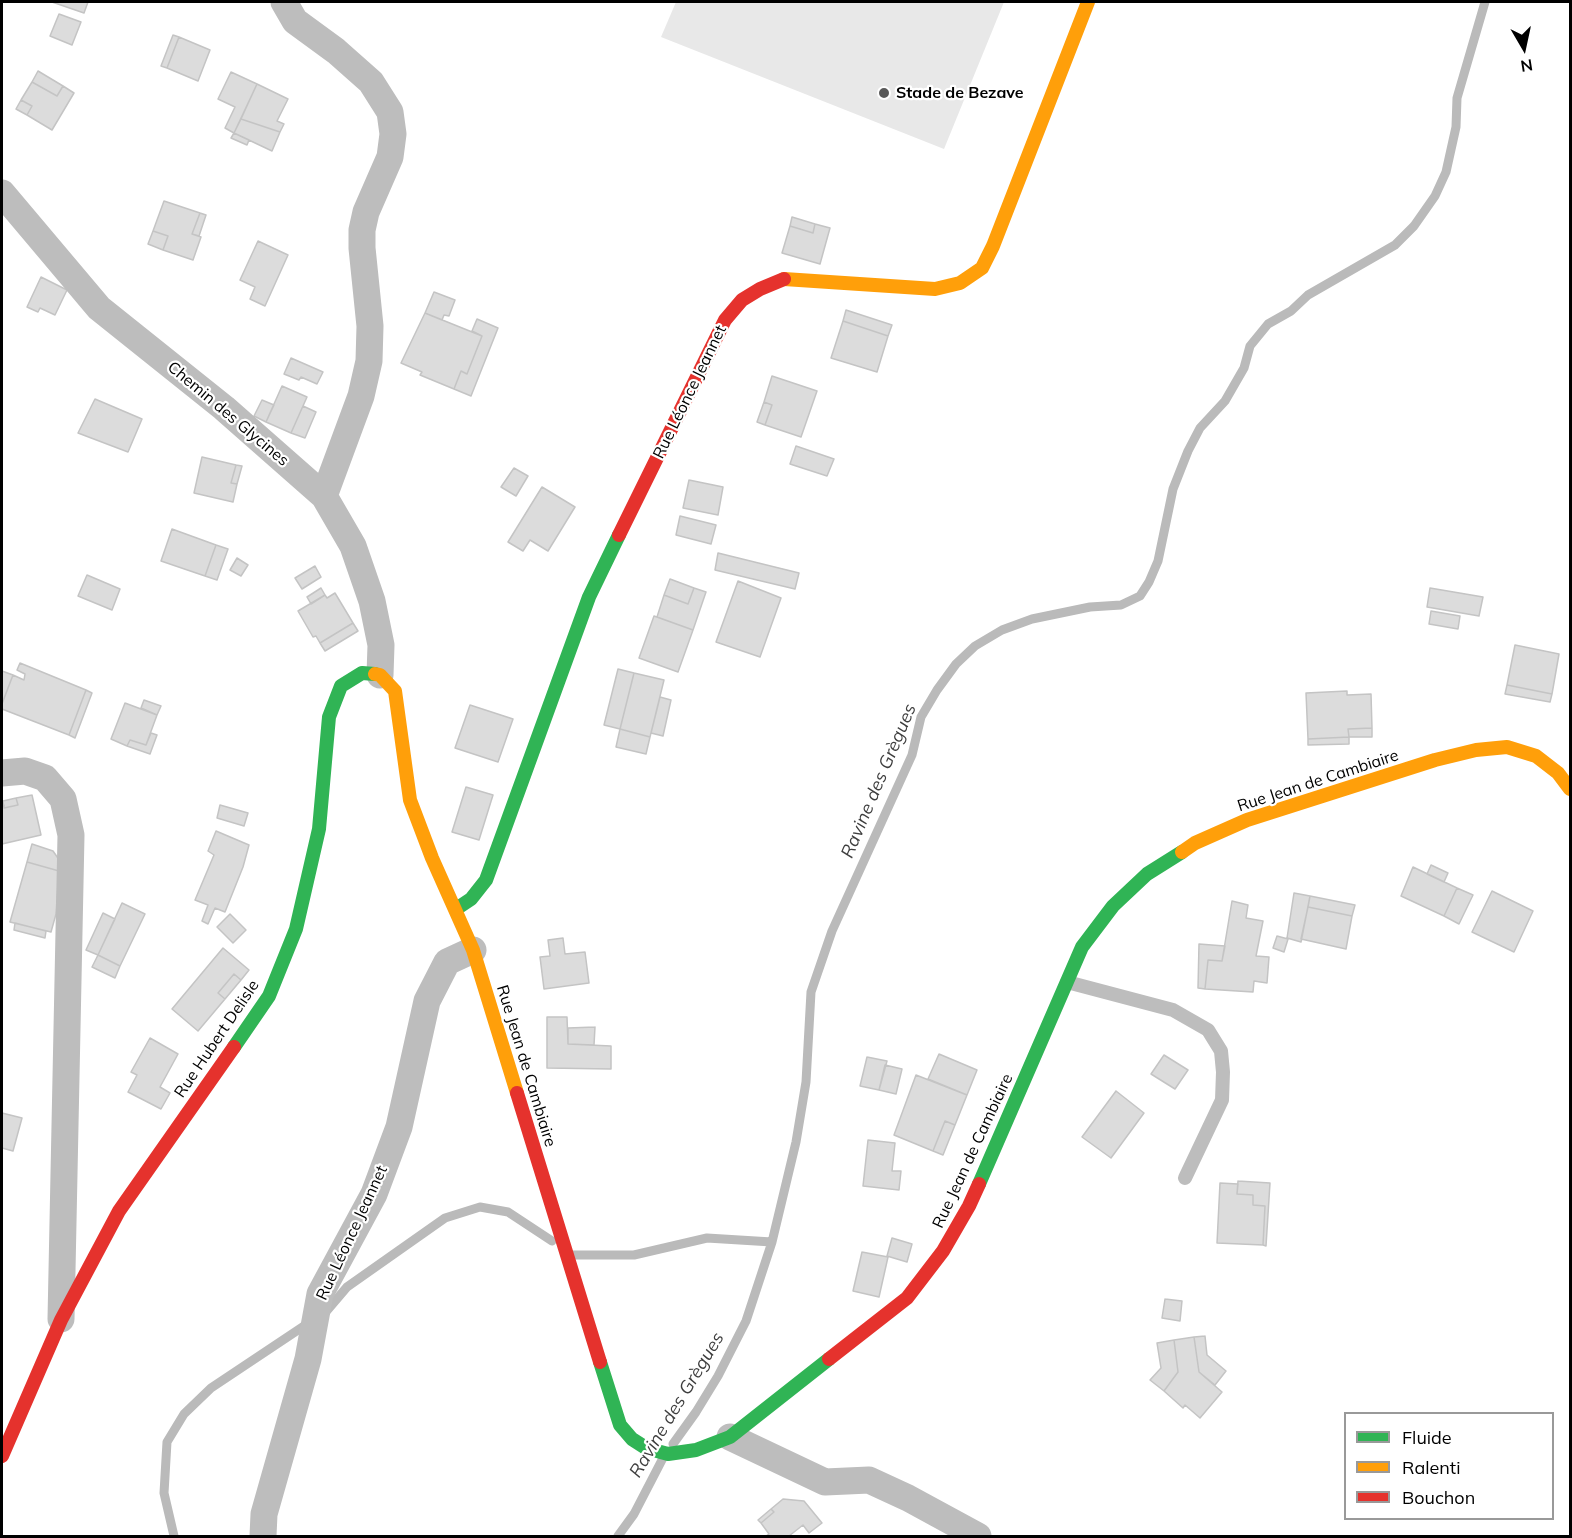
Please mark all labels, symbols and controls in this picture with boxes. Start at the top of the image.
north arrow [1494,18,1554,78]
text: N [1519,55,1534,77]
place label: Stade de Bezave [896,83,1024,103]
marker: Stade de Bezave [877,86,891,100]
street label: Rue Léonce Jeannet [649,322,731,462]
street label: Chemin des Glycines [163,358,293,470]
water label: Ravine des Grègues [837,701,921,861]
street label: Rue Jean de Cambiaire [1235,746,1401,816]
street label: Rue Hubert Delisle [171,977,263,1101]
street label: Rue Jean de Cambiaire [492,983,560,1149]
street label: Rue Jean de Cambiaire [929,1071,1017,1231]
street label: Rue Léonce Jeannet [312,1163,392,1303]
water label: Ravine des Grègues [625,1328,729,1482]
legend [1344,1412,1554,1520]
text: Fluide [1402,1426,1452,1449]
text: Ralenti [1402,1456,1460,1479]
text: Bouchon [1402,1486,1475,1509]

